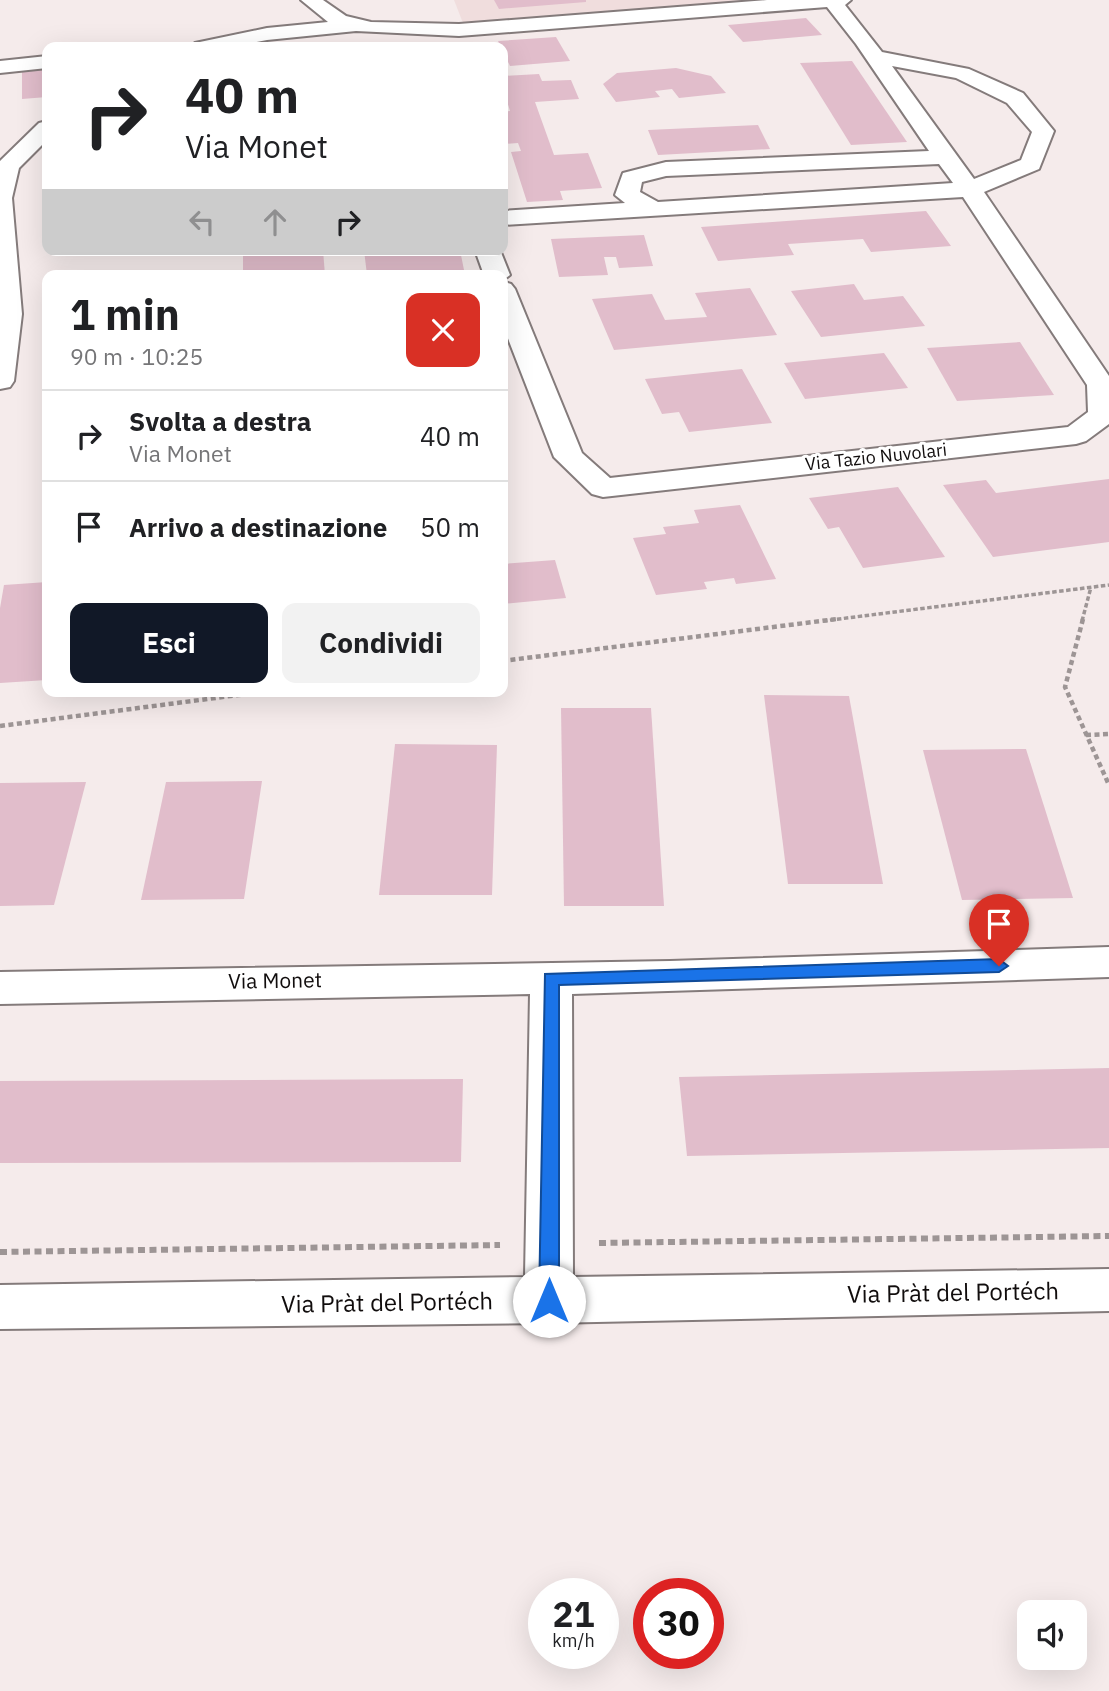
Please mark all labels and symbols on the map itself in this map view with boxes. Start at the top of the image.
street label: Via Tazio Nuvolari [804,438,948,475]
pin [969,894,1029,966]
street label: Via Monet [228,965,322,995]
position arrow [512,1264,586,1338]
street label: Via Pràt del Portéch [847,1274,1059,1310]
street label: Via Pràt del Portéch [281,1284,493,1320]
speed limit sign: 30 [633,1578,724,1669]

